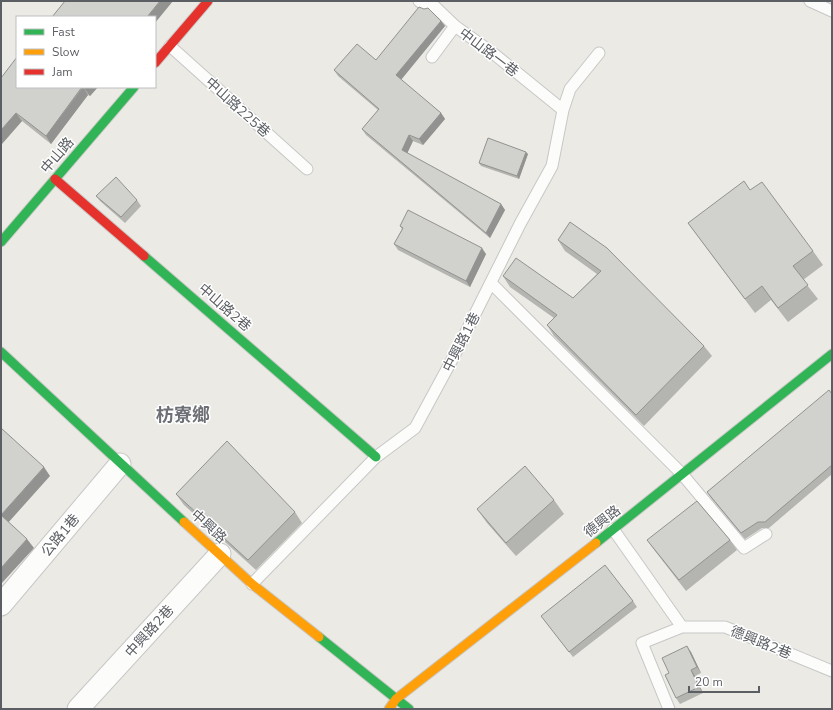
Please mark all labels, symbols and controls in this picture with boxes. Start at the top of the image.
legend [16,16,156,88]
text: Fast [52,24,75,40]
street label: 中山路一巷 [455,24,522,81]
text: Slow [52,44,80,60]
text: Jam [51,64,73,80]
street label: 中山路225巷 [201,73,274,142]
street label: 中山路 [36,133,78,177]
street label: 中山路2巷 [194,279,255,336]
street label: 中興路1巷 [438,309,485,375]
district label: 枋寮鄉 [156,403,210,427]
street label: 德興路 [580,501,625,542]
street label: 中興路 [187,505,231,547]
street label: 公路1巷 [37,510,84,561]
street label: 中興路2巷 [121,601,178,662]
street label: 德興路2巷 [727,622,794,663]
scale bar [689,668,759,694]
text: 20 m [695,674,723,690]

